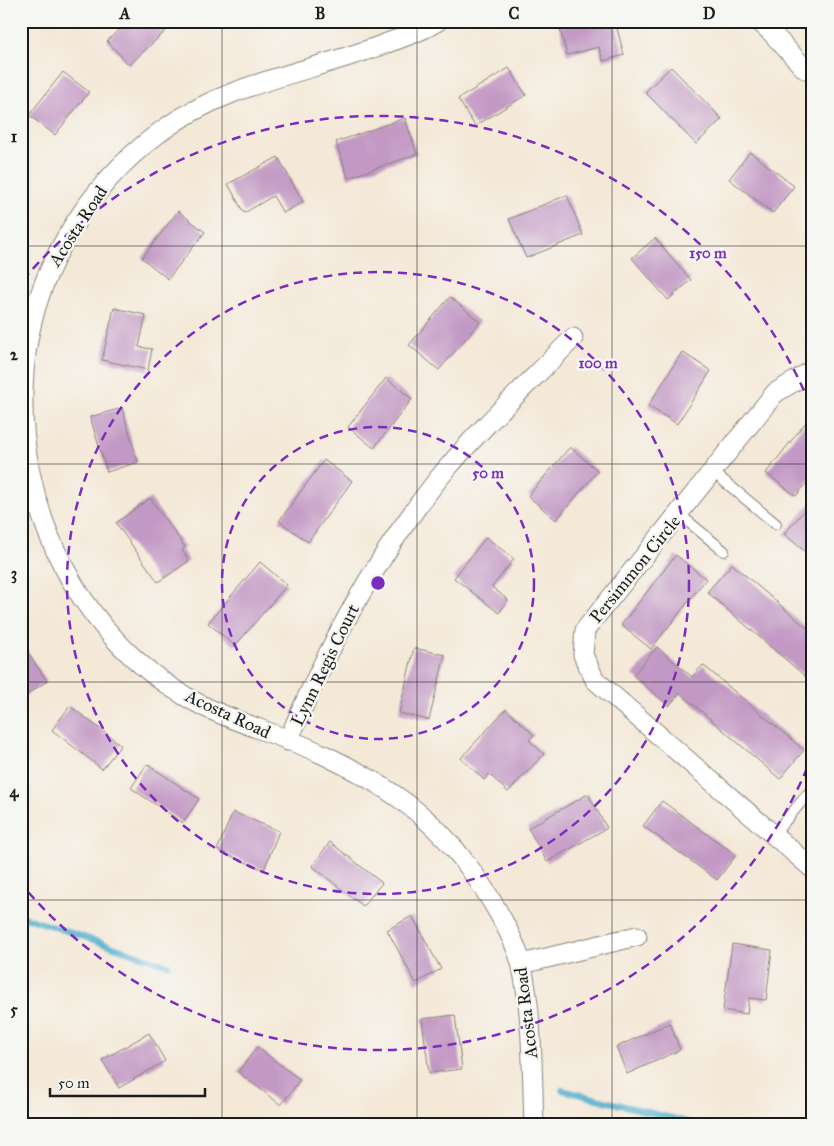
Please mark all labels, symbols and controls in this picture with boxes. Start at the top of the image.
text: A [119,4,131,23]
text: B [315,4,325,23]
text: C [509,4,520,23]
text: D [703,4,716,23]
text: 1 [11,127,18,146]
street label: Acosta Road [43,182,112,271]
text: 150 m [689,244,727,262]
text: 2 [10,345,19,364]
text: 100 m [578,354,618,372]
text: 50 m [472,464,504,482]
street label: Persimmon Circle [585,511,685,627]
text: 3 [11,564,17,584]
centre of rings [369,574,387,592]
street label: Lynn Regis Court [286,600,365,730]
street label: Acosta Road [181,684,274,743]
text: 4 [10,782,20,802]
street label: Acosta Road [509,966,543,1061]
text: 5 [10,1000,18,1019]
scale bar [50,1066,205,1098]
text: 50 m [58,1074,90,1092]

